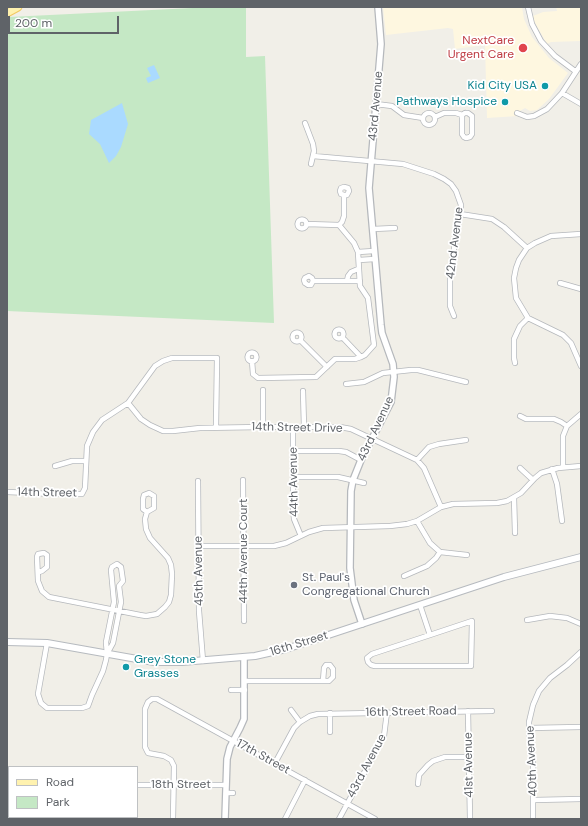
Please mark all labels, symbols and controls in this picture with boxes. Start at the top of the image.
scale bar [10,8,121,34]
text: 200 m [15,15,52,31]
place label: NextCare Urgent Care [448,34,514,62]
marker: NextCare Urgent Care [517,42,529,54]
street label: 43rd Avenue [366,70,386,142]
place label: Kid City USA [468,79,537,93]
marker: Kid City USA [540,81,550,91]
place label: Pathways Hospice [396,95,497,109]
marker: Pathways Hospice [500,97,510,107]
street label: 42nd Avenue [443,206,467,280]
street label: 43rd Avenue [355,394,397,464]
street label: 14th Street Drive [251,420,343,436]
street label: 44th Avenue [286,447,302,517]
street label: 14th Street [17,485,77,501]
street label: 44th Avenue Court [237,498,251,604]
street label: 45th Avenue [191,536,207,606]
place label: St. Paul's Congregational Church [302,571,430,599]
marker: St. Paul's Congregational Church [289,580,299,590]
street label: 16th Street [268,628,330,660]
place label: Grey Stone Grasses [134,653,196,681]
marker: Grey Stone Grasses [121,662,131,672]
street label: 16th Street Road [365,704,457,720]
street label: 40th Avenue [523,725,541,797]
street label: 43rd Avenue [344,732,390,800]
street label: 41st Avenue [461,732,477,798]
street label: 17th Street [234,736,292,778]
legend [8,766,138,818]
text: Road [46,774,74,790]
street label: 18th Street [151,778,211,792]
text: Park [46,794,70,810]

